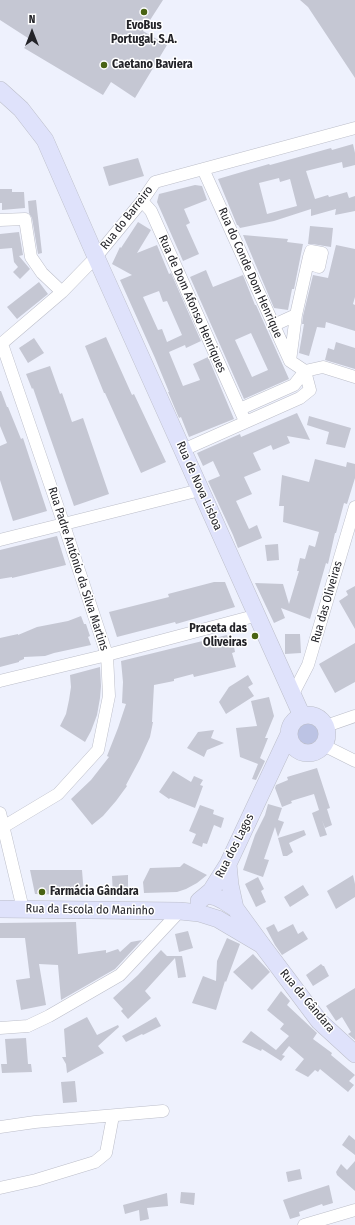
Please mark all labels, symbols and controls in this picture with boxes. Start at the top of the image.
marker: EvoBus Portugal, S.A. [139,7,149,17]
north arrow [12,12,52,52]
text: N [29,13,35,26]
place label: EvoBus Portugal, S.A. [111,19,177,47]
place label: Caetano Baviera [112,58,193,72]
marker: Caetano Baviera [99,60,109,70]
street label: Rua do Barreiro [98,183,156,253]
street label: Rua do Conde Dom Henrique [215,205,285,341]
street label: Rua de Dom Afonso Henriques [155,233,229,375]
street label: Rua de Nova Lisboa [173,439,225,533]
street label: Rua Padre António da Silva Martins [45,485,111,653]
street label: Rua das Oliveiras [308,559,346,645]
place label: Praceta das Oliveiras [189,622,247,650]
marker: Praceta das Oliveiras [250,631,260,641]
street label: Rua dos Lagos [213,812,257,880]
place label: Farmácia Gândara [50,885,139,899]
marker: Farmácia Gândara [37,887,47,897]
street label: Rua da Escola do Maninho [26,902,154,918]
street label: Rua da Gândara [277,967,337,1035]

